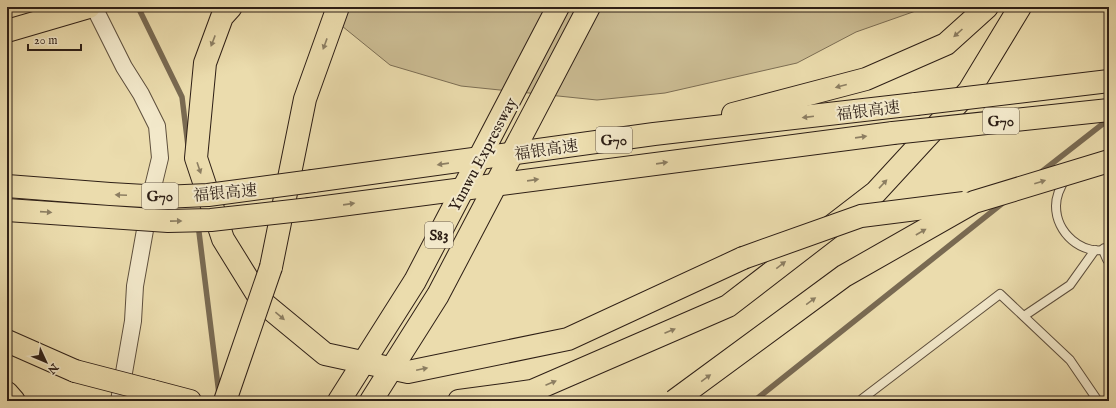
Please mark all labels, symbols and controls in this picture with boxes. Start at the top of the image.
scale bar [28,26,81,52]
one-way arrow [953,28,963,38]
text: 20 m [34,33,57,48]
one-way arrow [209,35,215,47]
one-way arrow [321,38,327,50]
one-way arrow [835,83,847,89]
street label: Yunwu Expressway [445,94,522,215]
street label: 福银高速 [835,98,901,126]
road number: G70 [983,108,1019,134]
one-way arrow [802,114,814,120]
road number: G70 [596,127,632,153]
one-way arrow [855,134,867,140]
street label: 福银高速 [513,137,579,165]
one-way arrow [437,160,449,167]
one-way arrow [656,160,668,166]
one-way arrow [196,162,202,174]
one-way arrow [527,177,540,183]
one-way arrow [878,179,888,189]
one-way arrow [1034,179,1046,185]
street label: 福银高速 [192,181,258,207]
road number: G70 [142,183,178,209]
one-way arrow [115,191,127,198]
one-way arrow [343,201,355,207]
one-way arrow [40,209,52,216]
one-way arrow [170,218,183,224]
road number: S83 [425,222,453,248]
one-way arrow [915,229,927,236]
one-way arrow [776,261,787,269]
one-way arrow [805,297,816,305]
one-way arrow [275,312,285,321]
one-way arrow [665,328,676,334]
north arrow [26,342,66,382]
text: N [44,359,62,377]
one-way arrow [416,365,428,371]
one-way arrow [701,374,711,382]
one-way arrow [546,380,557,386]

